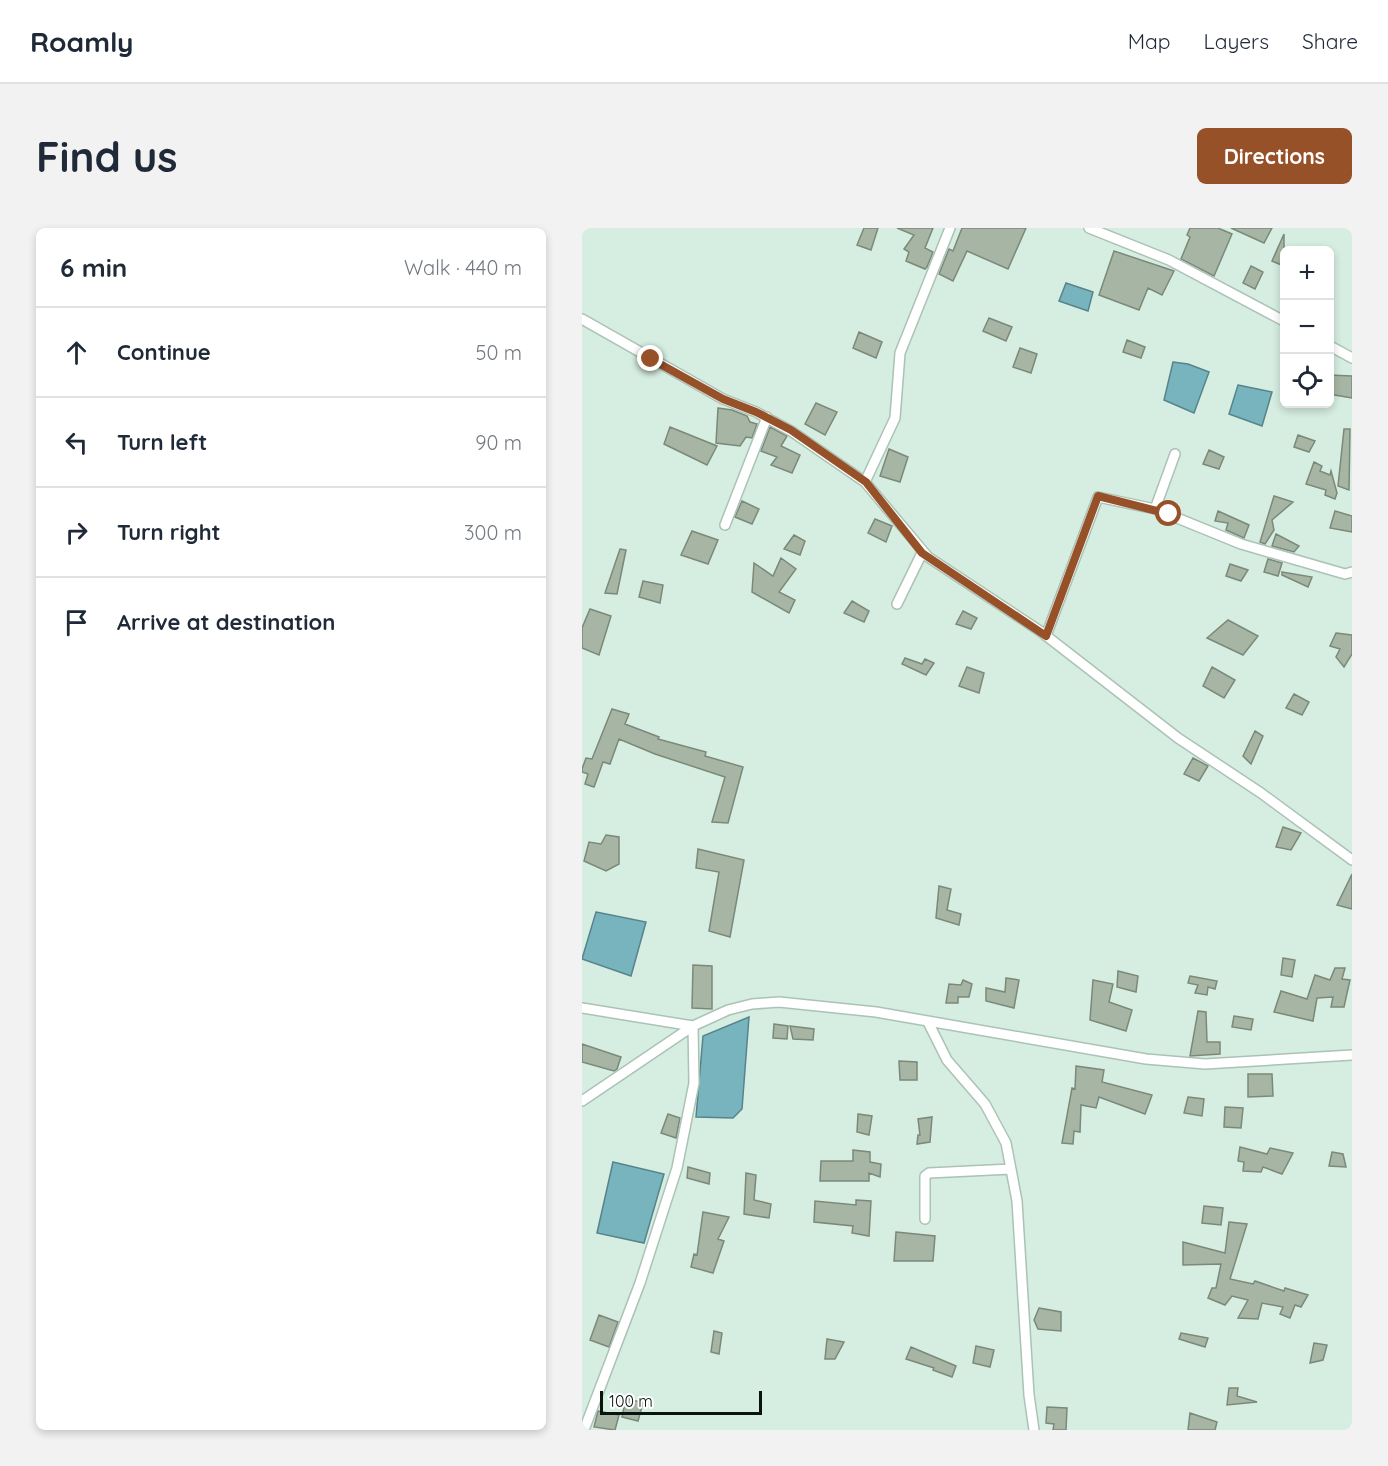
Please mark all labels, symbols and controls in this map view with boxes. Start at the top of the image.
text: Roamly [30,24,134,59]
text: Map [1128,28,1171,54]
text: Layers [1204,28,1269,54]
text: Share [1302,28,1358,54]
button: Directions [1197,128,1352,184]
text: Find us [36,130,178,183]
map controls [1280,246,1334,408]
button: + [1280,246,1334,300]
text: 6 min [60,251,127,284]
text: Walk · 440 m [404,255,522,280]
button: − [1280,300,1334,354]
icon: ahead [60,336,93,369]
text: Continue [117,338,211,366]
text: 50 m [476,340,522,365]
route end [637,345,663,371]
button: locate [1280,354,1334,408]
icon: left [60,426,93,459]
text: Turn left [117,428,207,456]
text: 90 m [475,430,522,455]
route start [1155,500,1181,526]
icon: right [60,516,93,549]
text: Turn right [117,518,221,546]
text: 300 m [464,520,522,545]
icon: arrive [60,606,93,639]
text: Arrive at destination [117,608,335,636]
scale bar [600,1388,762,1416]
text: 100 m [609,1391,653,1411]

